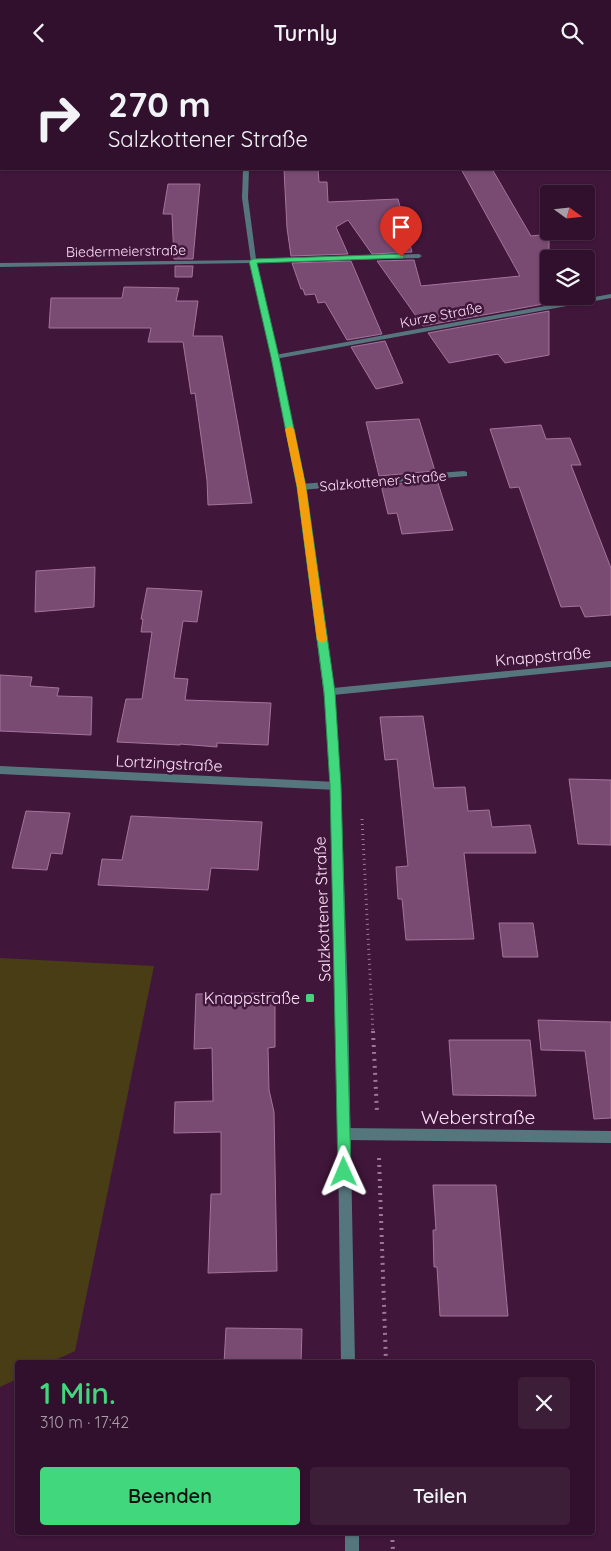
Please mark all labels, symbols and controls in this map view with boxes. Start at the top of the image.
icon: back [25,19,53,47]
text: Turnly [273,19,338,47]
icon: search [558,19,586,47]
text: 270 m [108,82,211,126]
icon: right [25,85,90,150]
text: Salzkottener Straße [108,125,308,153]
north arrow [540,185,595,240]
map controls [540,185,595,305]
pin [380,206,422,257]
icon: arrive [387,213,415,241]
street label: Biedermeierstraße [66,241,186,261]
button: layers [540,250,595,305]
street label: Kurze Straße [398,298,484,332]
street label: Salzkottener Straße [319,466,447,496]
street label: Knappstraße [494,642,592,670]
street label: Lortzingstraße [115,750,223,776]
street label: Salzkottener Straße [309,836,335,982]
place label: Knappstraße [204,988,300,1008]
marker: Knappstraße [304,992,316,1004]
street label: Weberstraße [421,1105,535,1129]
position arrow [317,1145,369,1197]
text: 1 Min. [40,1374,116,1412]
button: close [518,1377,570,1429]
text: 310 m · 17:42 [40,1412,129,1432]
button: Beenden [40,1467,300,1525]
button: Teilen [310,1467,570,1525]

